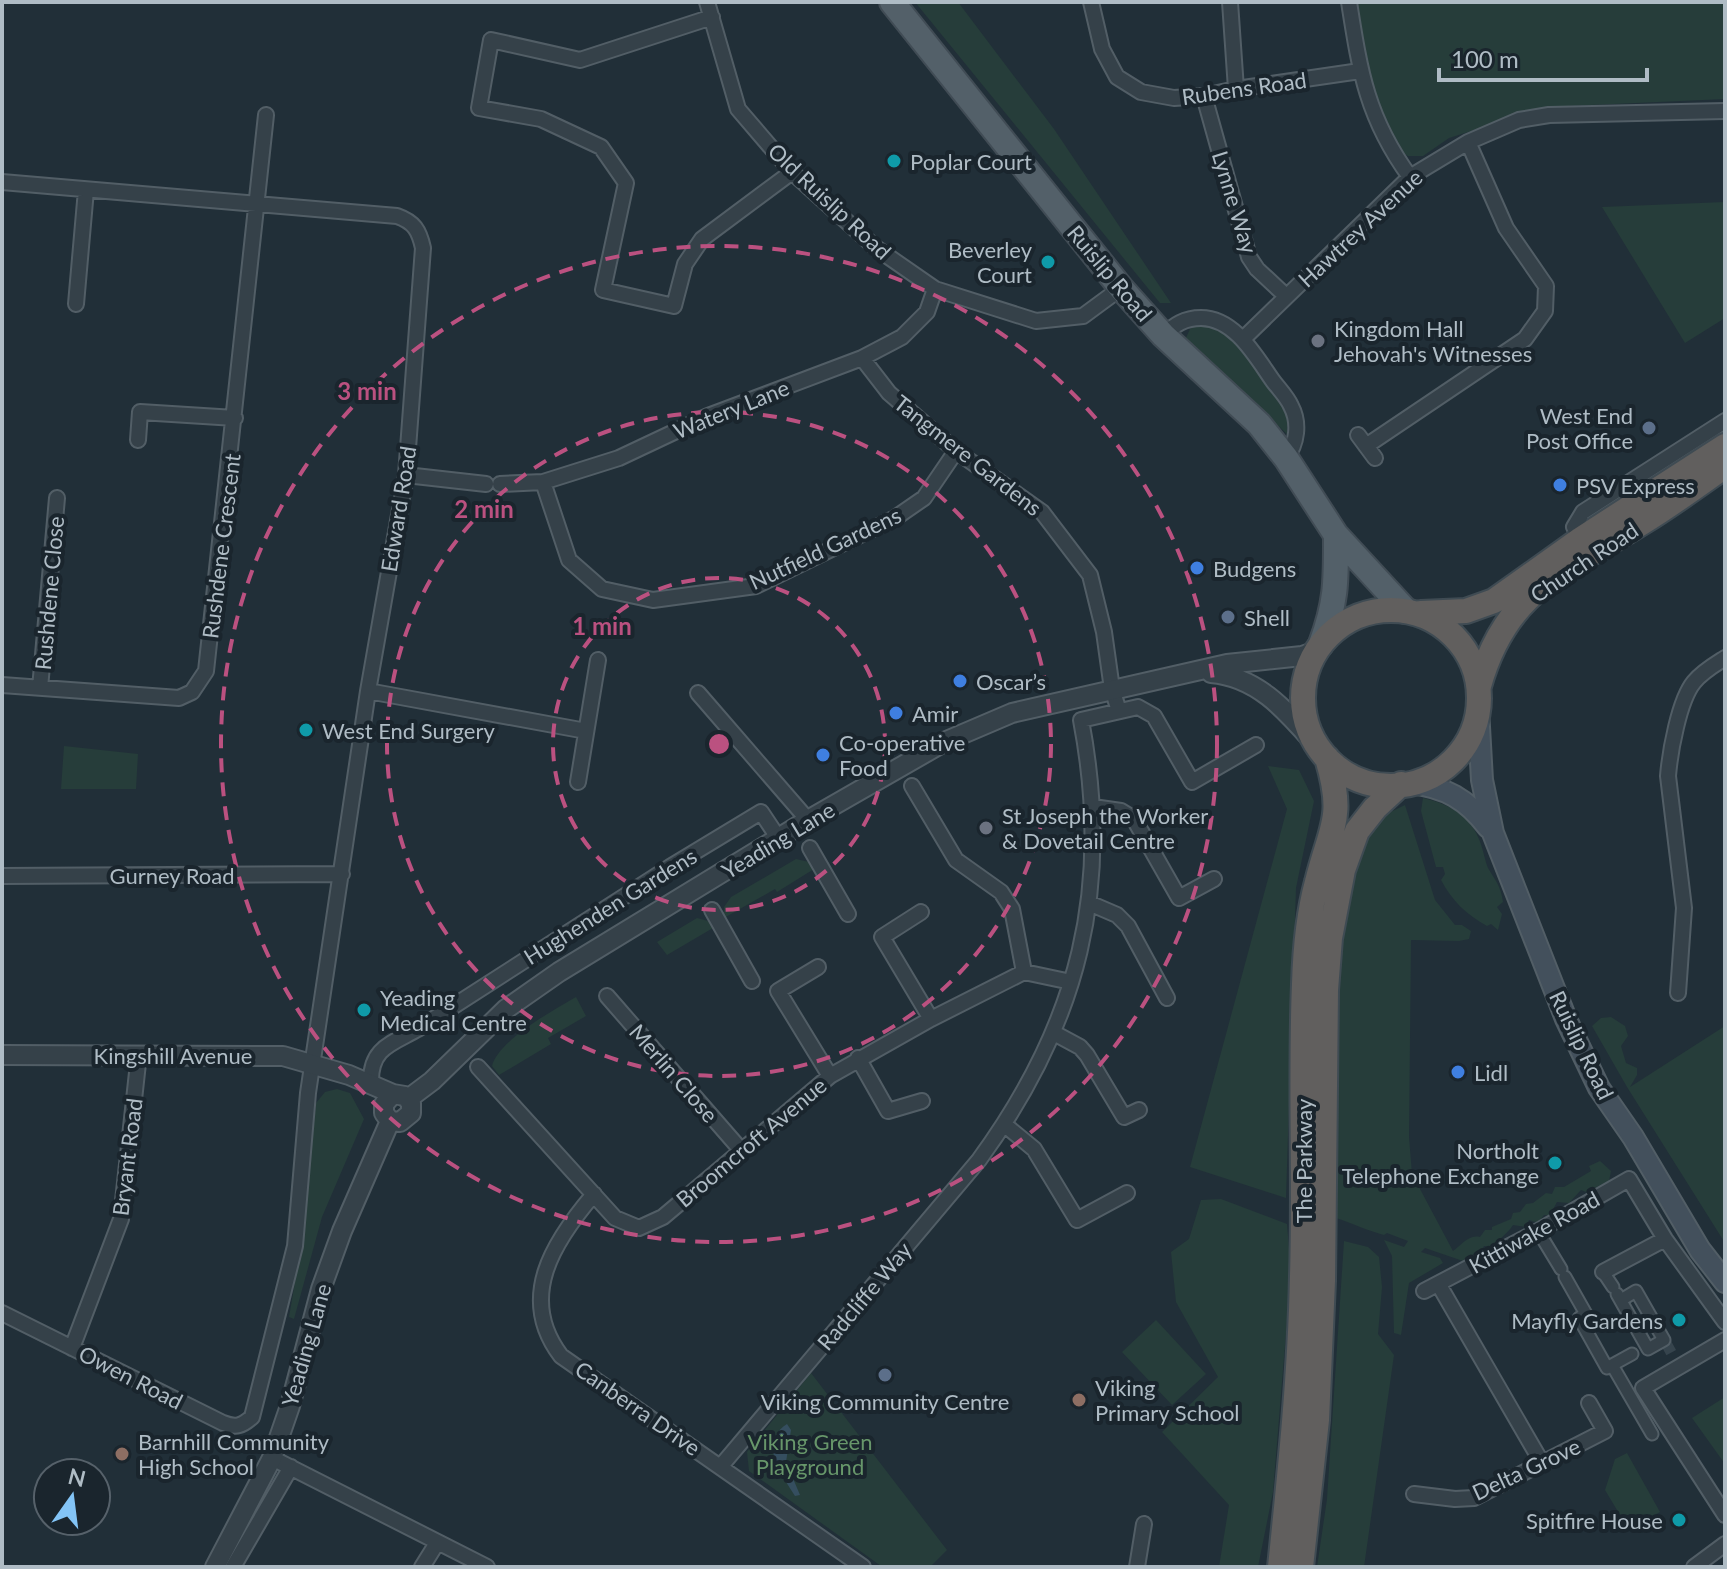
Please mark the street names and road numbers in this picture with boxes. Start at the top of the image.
street label: Rubens Road [1180,66,1308,110]
street label: Old Ruislip Road [763,137,897,265]
street label: Lynne Way [1207,148,1264,257]
street label: Hawtrey Avenue [1292,164,1428,292]
street label: Ruislip Road [1062,219,1158,327]
street label: Watery Lane [669,374,793,444]
street label: Tangmere Gardens [889,389,1047,521]
street label: Edward Road [375,444,421,574]
street label: Rushdene Crescent [196,452,246,640]
street label: Nutfield Gardens [745,501,905,595]
street label: Rushdene Close [29,515,69,671]
street label: Church Road [1525,516,1643,608]
street label: Yeading Lane [717,796,839,884]
street label: Hughenden Gardens [519,842,701,970]
street label: Gurney Road [110,862,235,889]
street label: Ruislip Road [1544,986,1620,1104]
street label: Merlin Close [624,1018,724,1128]
street label: Kingshill Avenue [94,1042,252,1069]
street label: Broomcroft Avenue [670,1071,832,1213]
street label: Bryant Road [106,1097,148,1217]
street label: The Parkway [1290,1098,1317,1223]
street label: Kittiwake Road [1464,1185,1604,1279]
street label: Radcliffe Way [811,1236,917,1355]
street label: Yeading Lane [276,1280,336,1410]
street label: Owen Road [75,1339,187,1415]
street label: Canberra Drive [570,1355,706,1461]
street label: Delta Grove [1468,1432,1584,1506]

